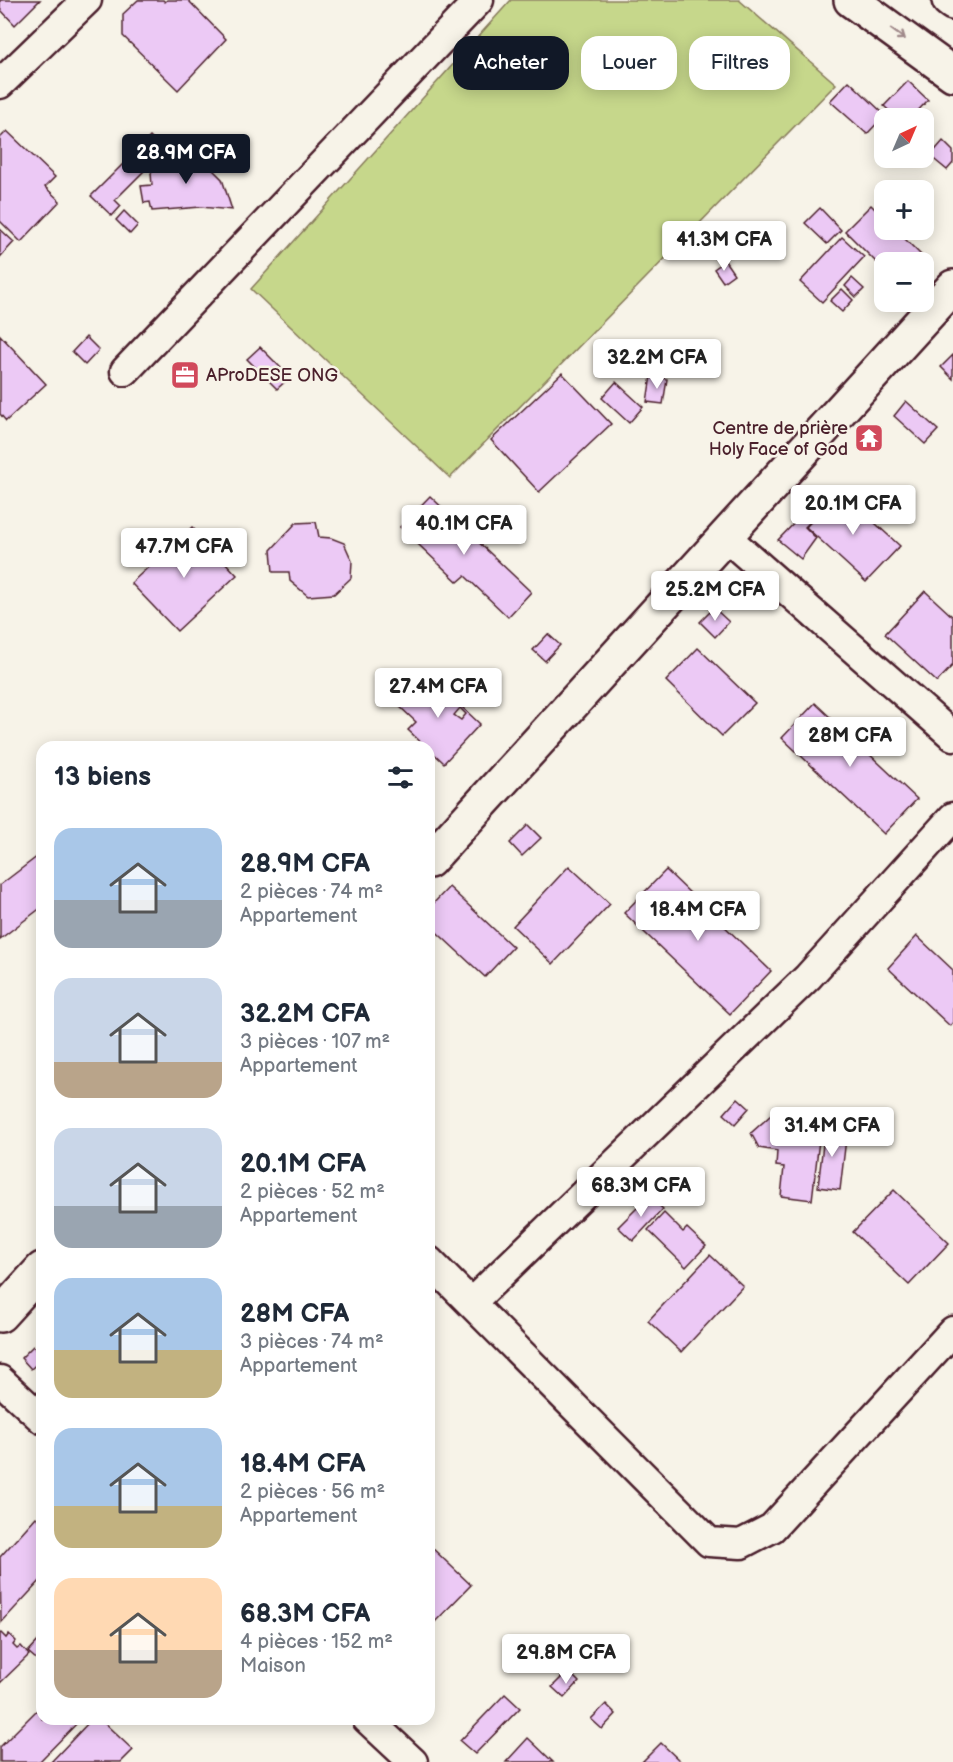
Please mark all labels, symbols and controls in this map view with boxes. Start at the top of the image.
one-way arrow [890,28,906,40]
chip: Acheter [453,36,569,90]
chip: Louer [581,36,677,90]
chip: Filtres [689,36,790,90]
north arrow [874,108,934,168]
map controls [874,108,934,312]
pin: 28.9M CFA [117,134,255,185]
text: 28.9M CFA [136,141,236,165]
button: + [874,180,934,240]
pin: 41.3M CFA [655,221,793,272]
text: 41.3M CFA [676,228,772,252]
button: − [874,252,934,312]
pin: 32.2M CFA [588,339,726,390]
text: 32.2M CFA [607,346,707,370]
office icon: AProDESE ONG [169,359,201,391]
place label: AProDESE ONG [206,365,338,386]
place label: Centre de prière Holy Face of God [709,418,848,460]
temple icon: Centre de prière Holy Face of God [853,422,885,454]
pin: 20.1M CFA [784,485,922,536]
text: 20.1M CFA [805,492,901,516]
pin: 40.1M CFA [395,505,533,556]
text: 40.1M CFA [416,512,512,536]
pin: 47.7M CFA [115,528,253,579]
text: 47.7M CFA [135,535,233,559]
pin: 25.2M CFA [646,571,784,622]
text: 25.2M CFA [665,578,765,602]
pin: 27.4M CFA [369,668,507,719]
text: 27.4M CFA [389,675,487,699]
pin: 28M CFA [795,717,905,768]
text: 28M CFA [808,724,892,748]
icon: filters [384,761,417,794]
text: 13 biens [54,762,151,793]
text: 28.9M CFA [240,849,370,880]
icon: home [102,852,174,924]
text: 2 pièces · 74 m² [240,880,383,904]
pin: 18.4M CFA [629,891,767,942]
text: 18.4M CFA [650,898,746,922]
text: Appartement [240,904,357,928]
text: 32.2M CFA [240,999,370,1030]
icon: home [102,1002,174,1074]
text: 3 pièces · 107 m² [240,1030,390,1054]
text: Appartement [240,1054,357,1078]
pin: 31.4M CFA [763,1107,901,1158]
text: 31.4M CFA [784,1114,880,1138]
text: 20.1M CFA [240,1149,366,1180]
icon: home [102,1152,174,1224]
pin: 68.3M CFA [572,1167,710,1218]
text: 68.3M CFA [591,1174,691,1198]
text: 2 pièces · 52 m² [240,1180,385,1204]
text: Appartement [240,1204,357,1228]
text: 28M CFA [240,1299,349,1330]
icon: home [102,1302,174,1374]
text: 3 pièces · 74 m² [240,1330,384,1354]
text: Appartement [240,1354,357,1378]
text: 18.4M CFA [240,1449,365,1480]
icon: home [102,1452,174,1524]
text: 2 pièces · 56 m² [240,1480,385,1504]
text: Appartement [240,1504,357,1528]
text: 68.3M CFA [240,1599,370,1630]
icon: home [102,1602,174,1674]
text: 4 pièces · 152 m² [240,1630,393,1654]
pin: 29.8M CFA [497,1634,635,1685]
text: 29.8M CFA [516,1641,616,1665]
text: Maison [240,1654,306,1678]

